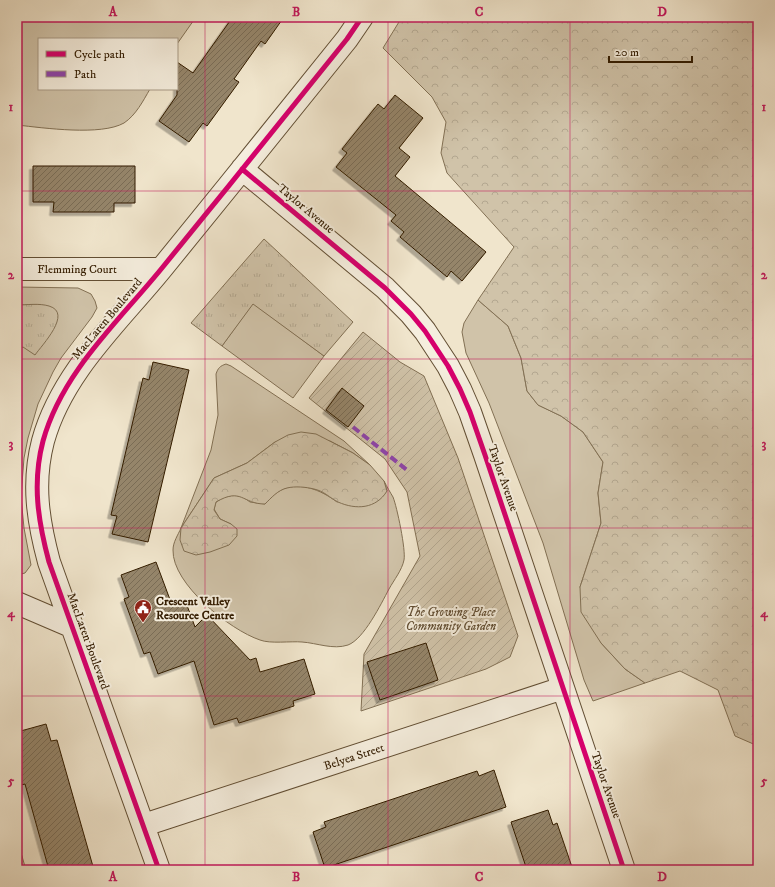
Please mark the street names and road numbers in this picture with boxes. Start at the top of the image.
street label: Taylor Avenue [275,181,337,237]
street label: Flemming Court [37,262,117,277]
street label: MacLaren Boulevard [69,275,145,363]
street label: Taylor Avenue [485,443,521,513]
street label: MacLaren Boulevard [64,591,112,691]
street label: Belyea Street [322,740,386,774]
street label: Taylor Avenue [588,750,624,820]

